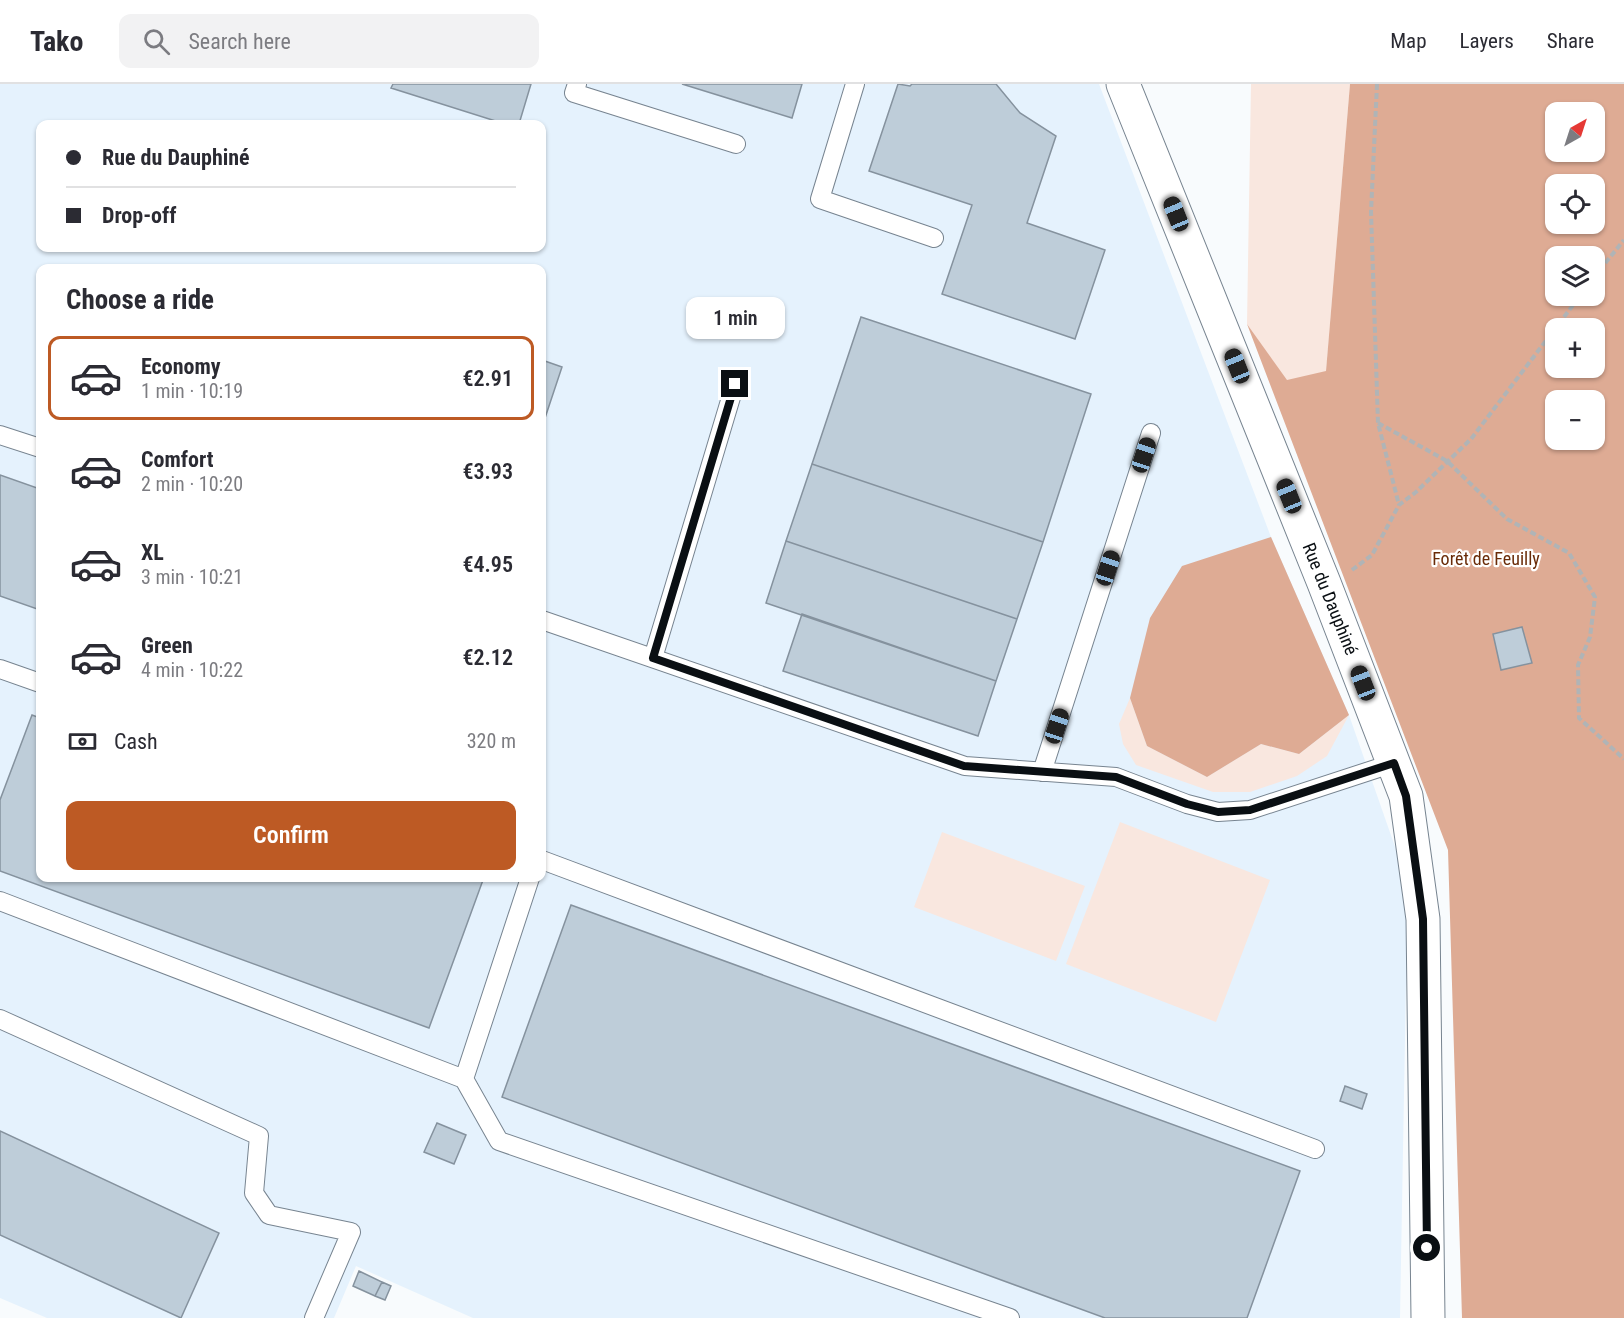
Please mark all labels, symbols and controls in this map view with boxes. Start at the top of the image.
search box [119,14,539,68]
text: Tako [30,25,83,58]
icon: search [140,25,173,58]
text: Search here [188,29,291,54]
text: Map [1390,29,1427,53]
text: Layers [1460,29,1514,53]
text: Share [1547,29,1594,53]
north arrow [1545,102,1605,162]
map controls [1545,102,1605,450]
text: Rue du Dauphiné [102,145,250,170]
button: locate [1545,174,1605,234]
car [1161,194,1191,234]
text: Drop-off [102,203,176,228]
button: layers [1545,246,1605,306]
text: Choose a ride [66,284,214,316]
callout: 1 min [686,297,784,339]
text: 1 min [713,306,758,330]
button: + [1545,318,1605,378]
car [1222,346,1252,386]
icon: car [69,351,123,405]
text: Economy [141,354,221,379]
text: €2.91 [462,366,513,391]
route end [721,370,748,397]
text: 1 min · 10:19 [141,379,243,403]
button: − [1545,390,1605,450]
car [1130,435,1158,475]
icon: car [69,444,123,498]
text: Comfort [141,447,214,472]
text: €3.93 [462,459,513,484]
text: 2 min · 10:20 [141,472,243,496]
car [1274,476,1304,516]
icon: car [69,537,123,591]
text: XL [141,540,164,565]
street label: Rue du Dauphiné [1298,540,1362,658]
car [1094,548,1122,588]
park label: Forêt de Feuilly [1432,548,1540,569]
text: €4.95 [462,552,513,577]
text: 3 min · 10:21 [141,565,243,589]
icon: car [69,630,123,684]
text: Green [141,633,193,658]
text: €2.12 [462,645,513,670]
text: 4 min · 10:22 [141,658,243,682]
car [1348,663,1378,703]
car [1043,706,1071,746]
icon: cash [66,725,99,758]
text: Cash [114,729,158,754]
text: 320 m [467,729,516,753]
button: Confirm [66,801,516,870]
route start [1413,1234,1440,1261]

